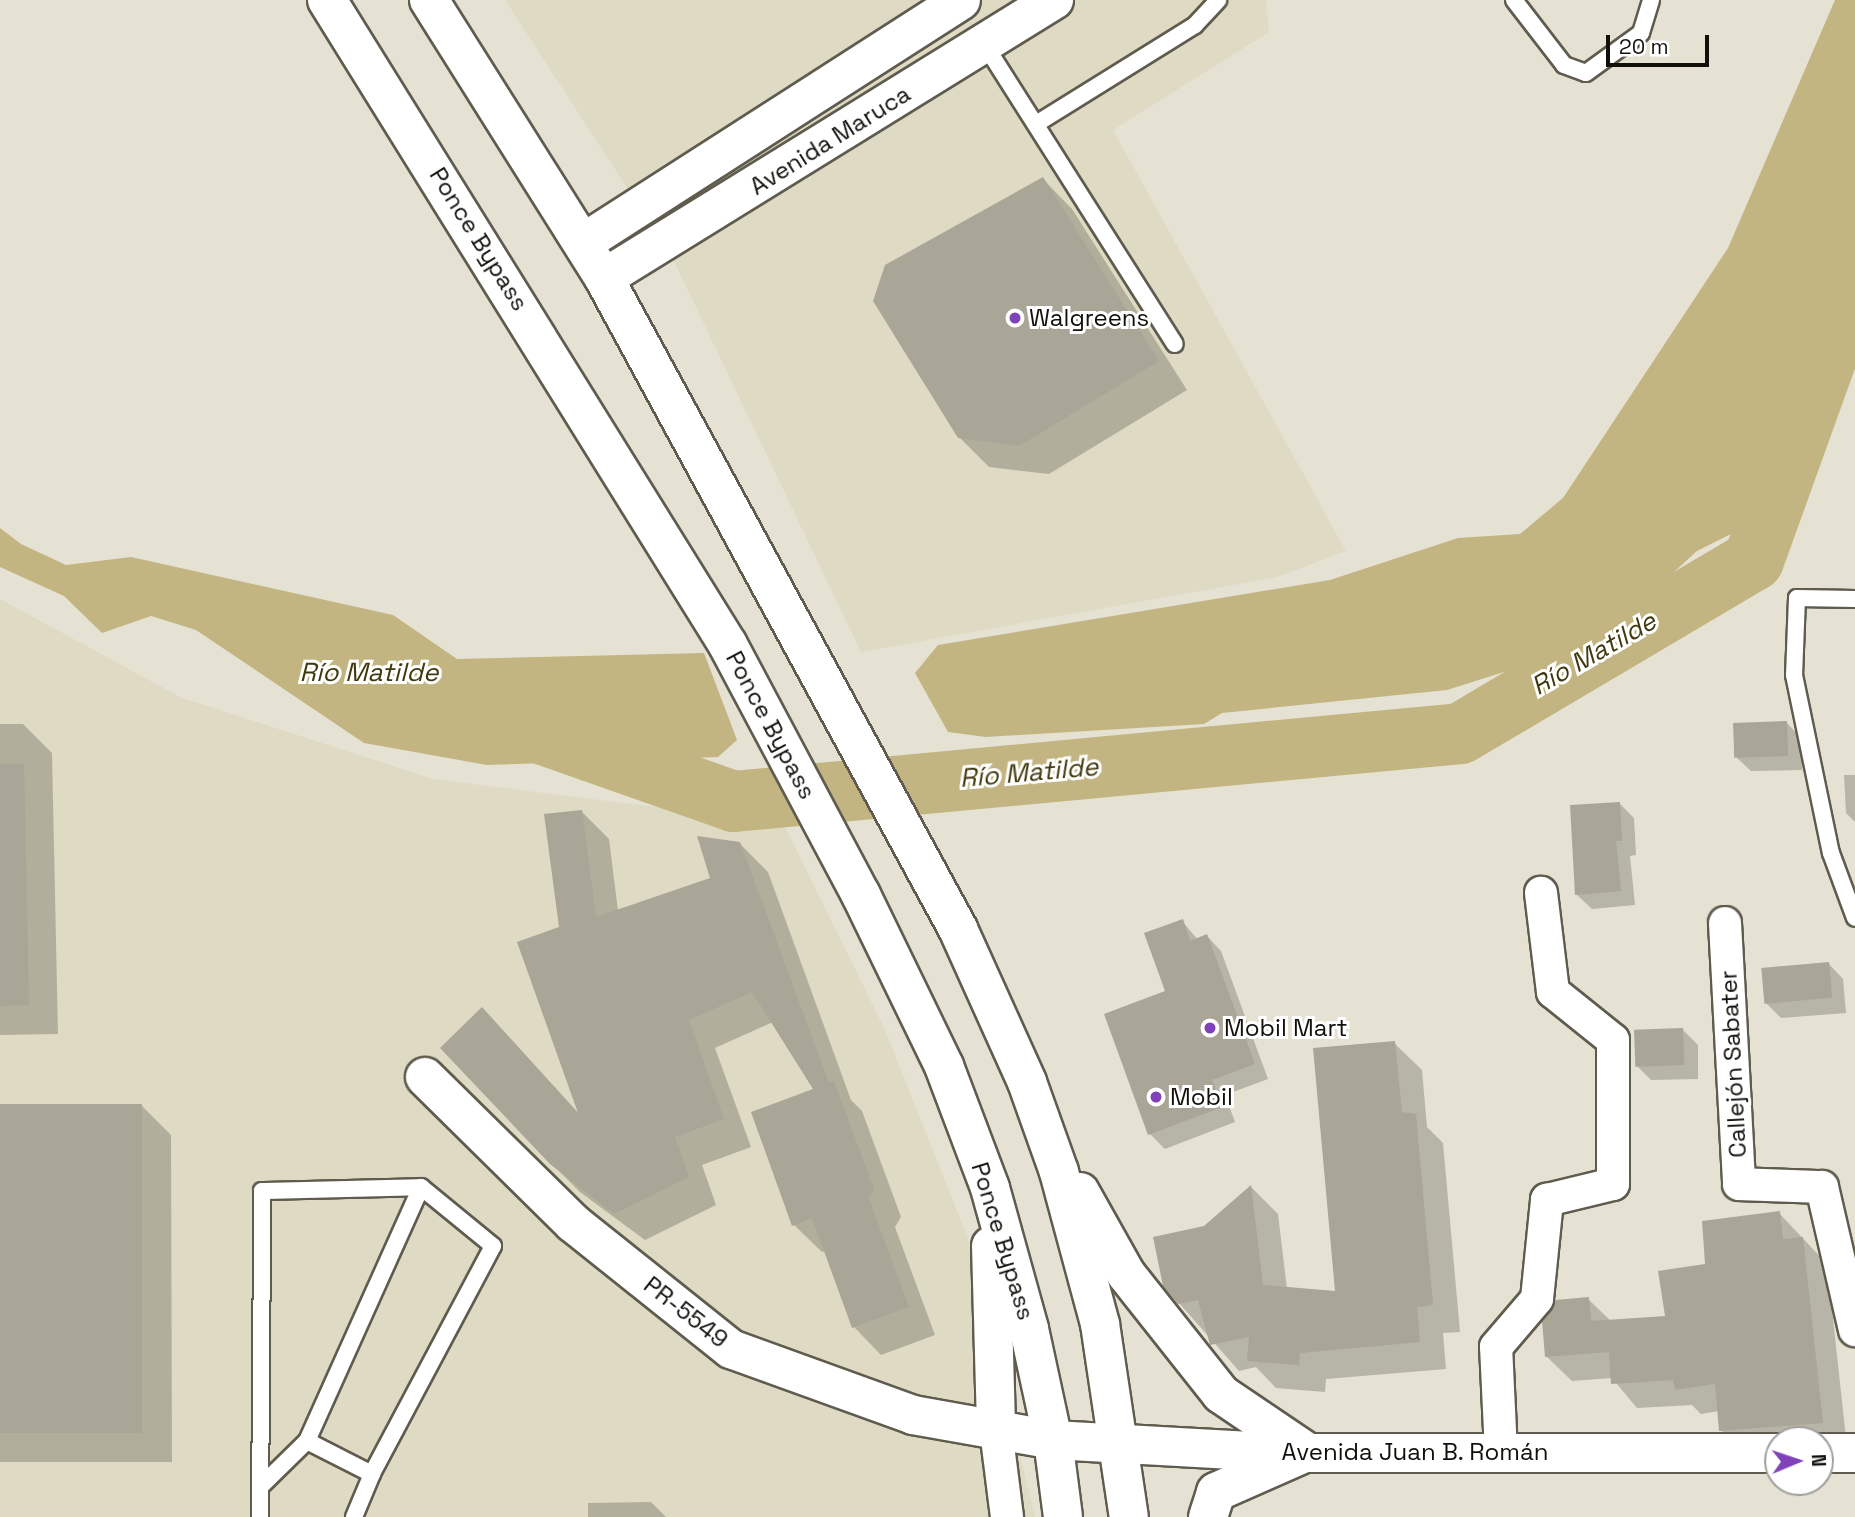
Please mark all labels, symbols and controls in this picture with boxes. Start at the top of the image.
scale bar [1610,21,1713,65]
text: 20 m [1619,33,1669,60]
street label: Avenida Maruca [744,79,916,201]
street label: Ponce Bypass [424,162,534,316]
place label: Walgreens [1029,304,1149,332]
marker: Walgreens [1007,310,1023,326]
water label: Río Matilde [1526,606,1662,702]
street label: Ponce Bypass [720,646,822,804]
water label: Río Matilde [300,657,438,689]
water label: Río Matilde [958,751,1100,795]
street label: Callejón Sabater [1714,970,1752,1158]
place label: Mobil Mart [1224,1014,1348,1042]
marker: Mobil Mart [1202,1020,1218,1036]
place label: Mobil [1170,1083,1233,1111]
marker: Mobil [1148,1089,1164,1105]
street label: Ponce Bypass [965,1159,1041,1323]
street label: PR-5549 [638,1270,734,1354]
north arrow [1764,1426,1834,1496]
street label: Avenida Juan B. Román [1281,1438,1549,1466]
text: N [1806,1454,1831,1467]

